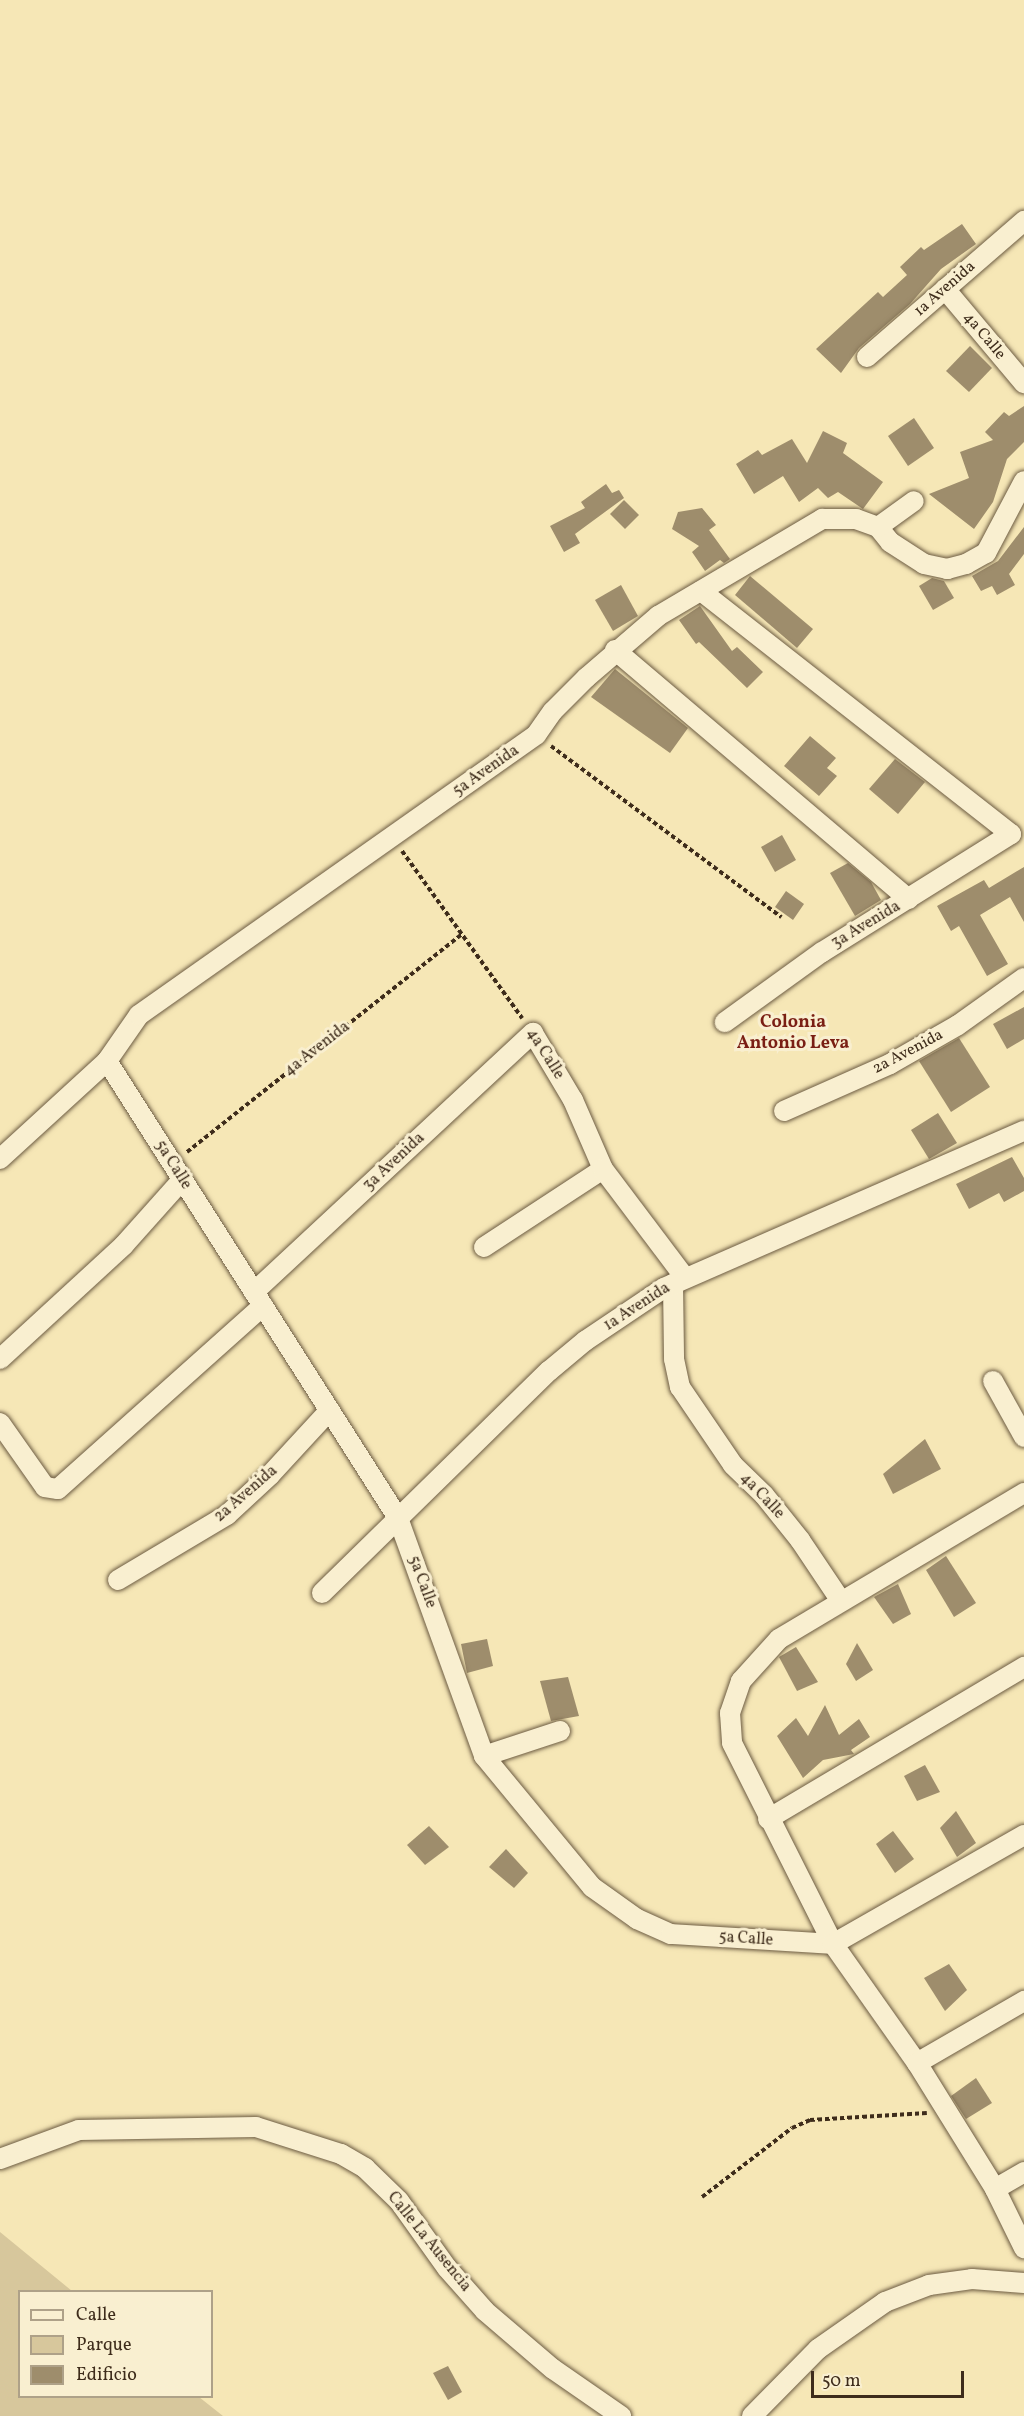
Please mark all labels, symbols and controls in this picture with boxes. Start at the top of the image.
street label: 1a Avenida [910,257,980,321]
street label: 4a Calle [959,308,1009,364]
street label: 5a Avenida [449,741,523,801]
street label: 3a Avenida [828,897,904,953]
district label: Colonia Antonio Leva [737,1013,849,1056]
street label: 4a Avenida [280,1017,354,1081]
street label: 4a Calle [522,1025,568,1083]
street label: 2a Avenida [869,1025,947,1079]
street label: 3a Avenida [359,1129,429,1195]
street label: 5a Calle [150,1137,196,1193]
street label: 1a Avenida [600,1279,674,1335]
street label: 2a Avenida [211,1461,281,1527]
street label: 4a Calle [736,1469,788,1523]
street label: 5a Calle [404,1553,440,1611]
street label: 5a Calle [718,1928,774,1950]
street label: Calle La Ausencia [383,2188,475,2296]
legend [18,2290,213,2398]
text: Calle [76,2303,116,2328]
text: Parque [76,2333,131,2358]
scale bar [814,2359,967,2397]
text: Edificio [76,2363,137,2388]
text: 50 m [822,2369,861,2394]

